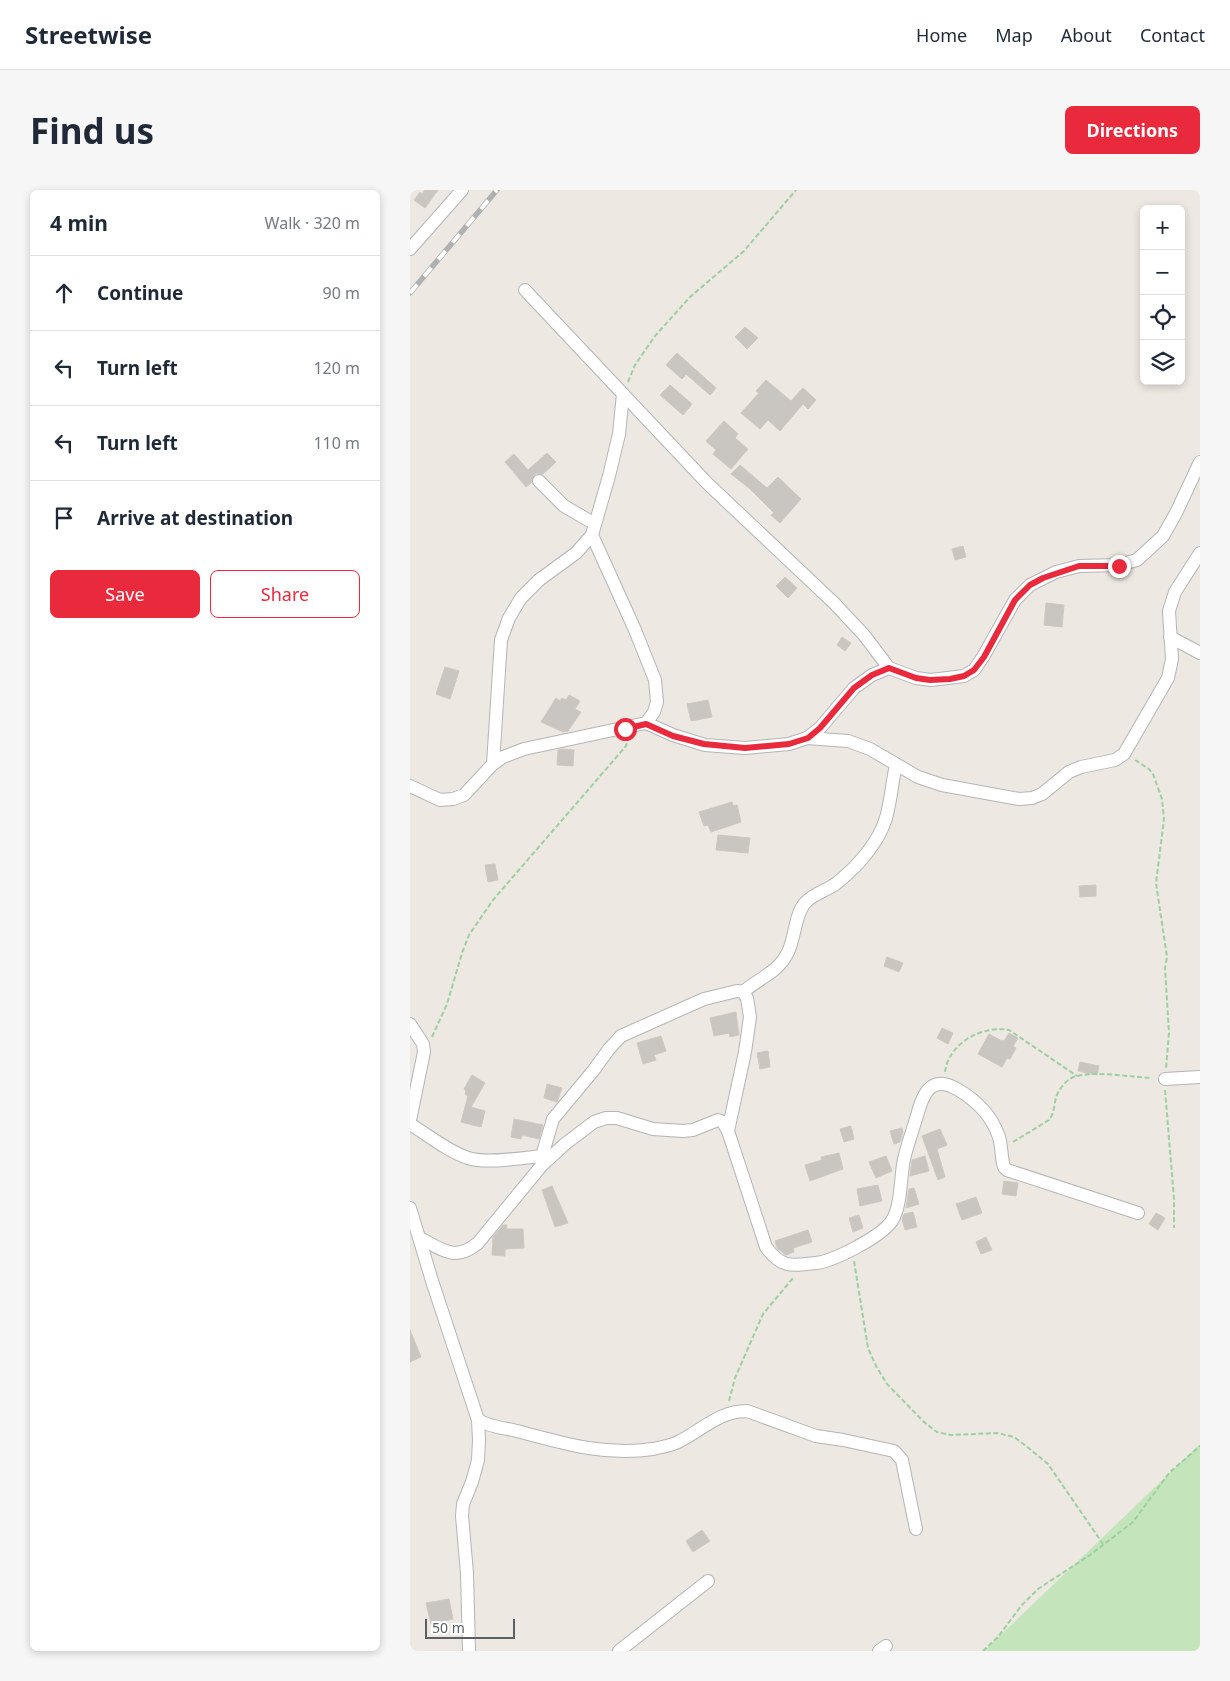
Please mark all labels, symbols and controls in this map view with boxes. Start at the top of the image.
text: Streetwise [25,18,152,51]
text: Home [916,23,967,47]
text: Map [995,23,1033,47]
text: About [1061,23,1112,47]
text: Contact [1140,23,1205,47]
button: Directions [1065,106,1200,154]
text: Find us [30,107,154,154]
map controls [1140,205,1185,385]
button: + [1140,205,1185,250]
text: 4 min [50,209,108,237]
text: Walk · 320 m [265,212,360,234]
button: − [1140,250,1185,295]
icon: ahead [50,279,78,307]
text: Continue [97,280,183,306]
text: 90 m [323,282,360,304]
button: locate [1140,295,1185,340]
button: layers [1140,340,1185,385]
icon: left [50,354,78,382]
text: Turn left [97,355,178,381]
text: 120 m [313,357,360,379]
icon: left [50,429,78,457]
text: Turn left [97,430,178,456]
text: 110 m [313,432,360,454]
icon: arrive [50,504,78,532]
text: Arrive at destination [97,505,293,531]
route end [1108,555,1131,578]
button: Save [50,570,200,618]
button: Share [210,570,360,618]
route start [614,718,637,741]
scale bar [425,1616,515,1639]
text: 50 m [432,1618,465,1637]

